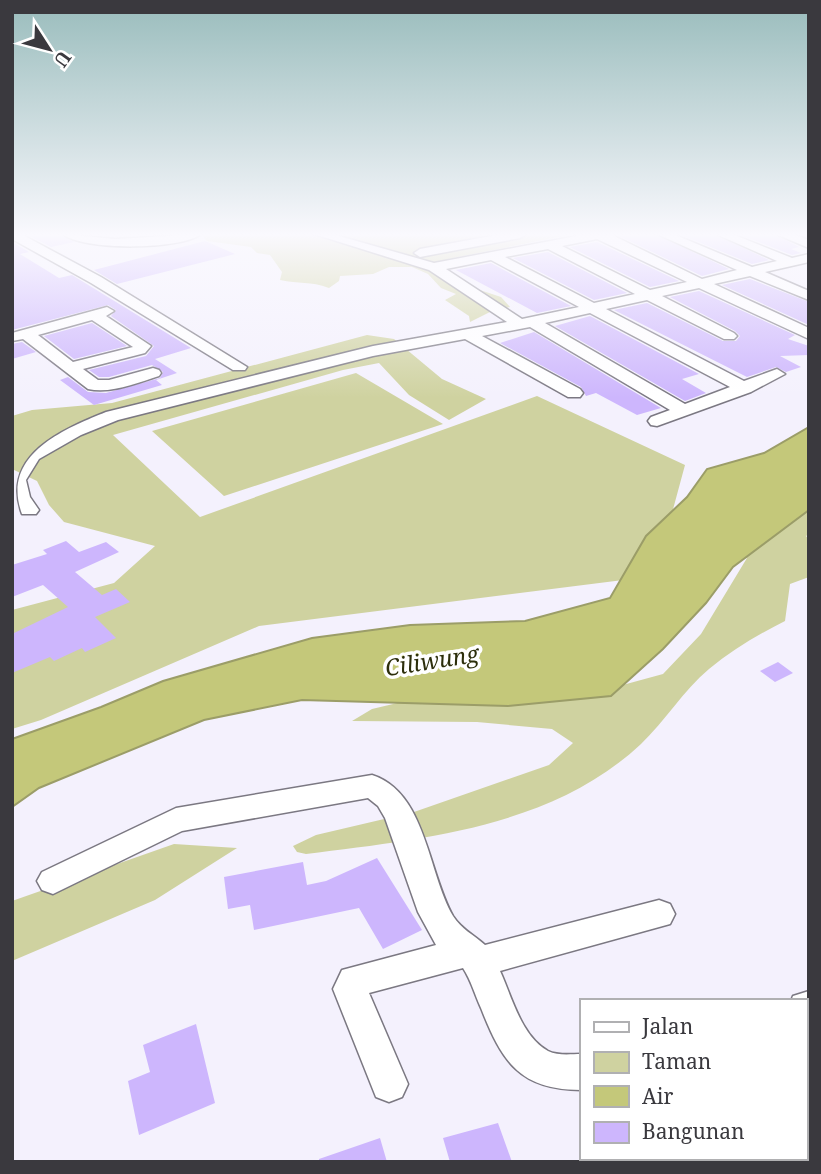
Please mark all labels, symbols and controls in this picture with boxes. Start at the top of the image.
north arrow [14,14,84,84]
text: U [48,46,77,72]
water label: Ciliwung [383,637,482,683]
legend [580,999,807,1160]
text: Jalan [641,1012,693,1040]
text: Taman [642,1047,711,1075]
text: Air [642,1082,674,1110]
text: Bangunan [642,1117,745,1145]

